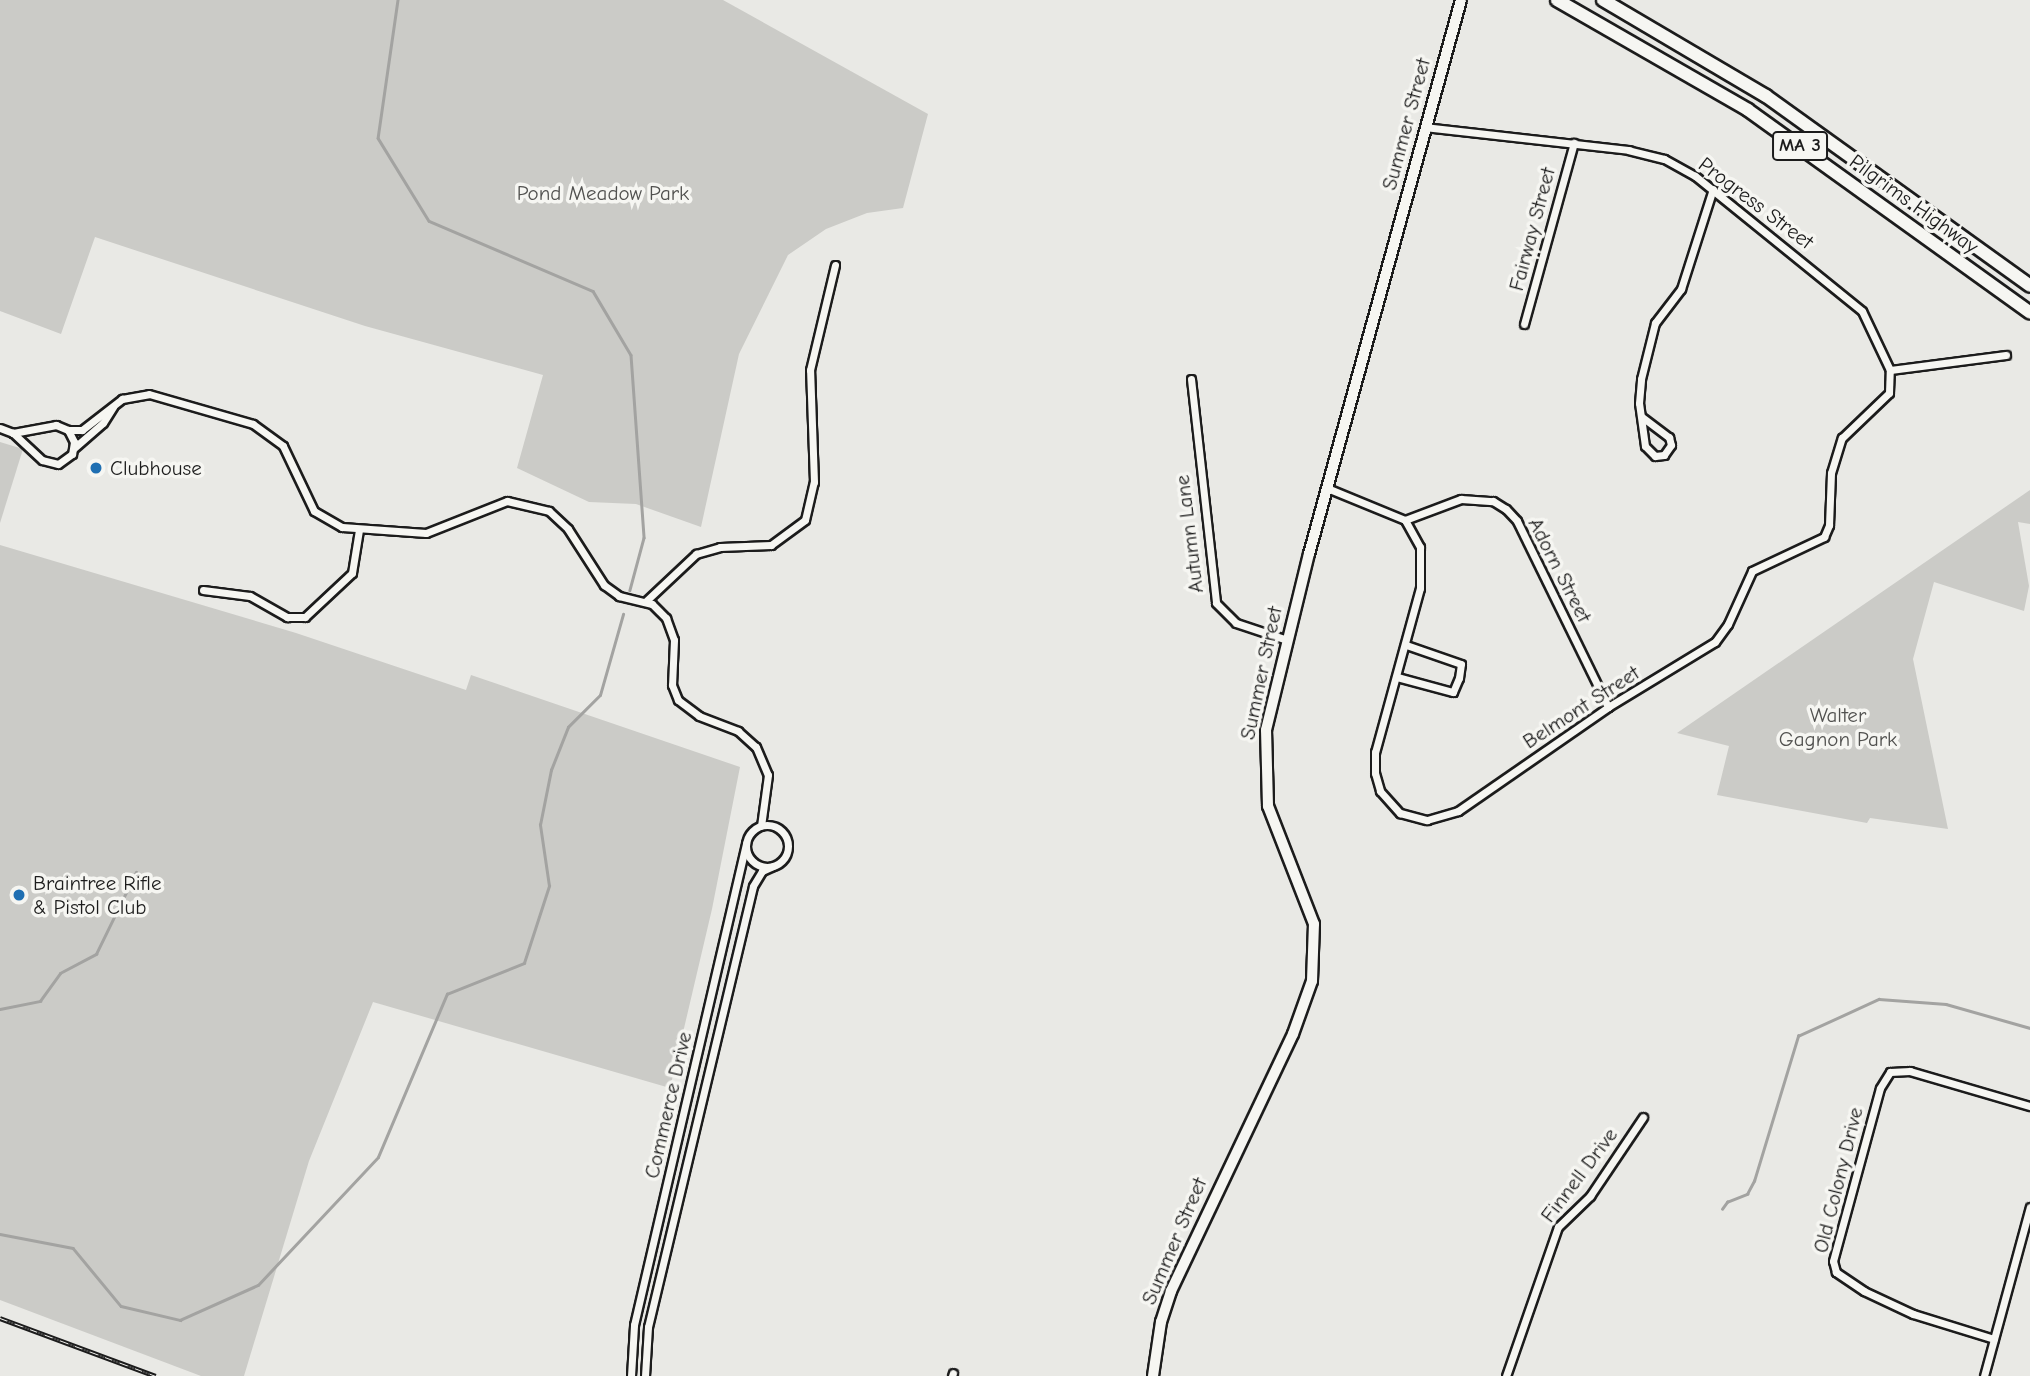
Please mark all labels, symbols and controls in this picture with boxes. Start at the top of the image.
street label: Summer Street [1376,55,1436,193]
road number: MA 3 [1772,130,1828,162]
street label: Pilgrims Highway [1845,149,1983,259]
street label: Progress Street [1694,152,1818,254]
street label: Fairway Street [1503,164,1561,294]
park label: Pond Meadow Park [517,180,689,206]
place label: Clubhouse [110,455,202,481]
marker: Clubhouse [88,460,104,476]
street label: Autumn Lane [1169,474,1209,594]
street label: Adorn Street [1523,513,1597,627]
street label: Summer Street [1235,604,1287,742]
street label: Belmont Street [1518,660,1644,754]
park label: Walter Gagnon Park [1779,702,1897,752]
place label: Braintree Rifle & Pistol Club [33,870,161,920]
marker: Braintree Rifle & Pistol Club [11,887,27,903]
street label: Commerce Drive [639,1029,697,1181]
street label: Old Colony Drive [1808,1105,1868,1255]
street label: Finnell Drive [1535,1123,1623,1227]
street label: Summer Street [1136,1174,1212,1308]

